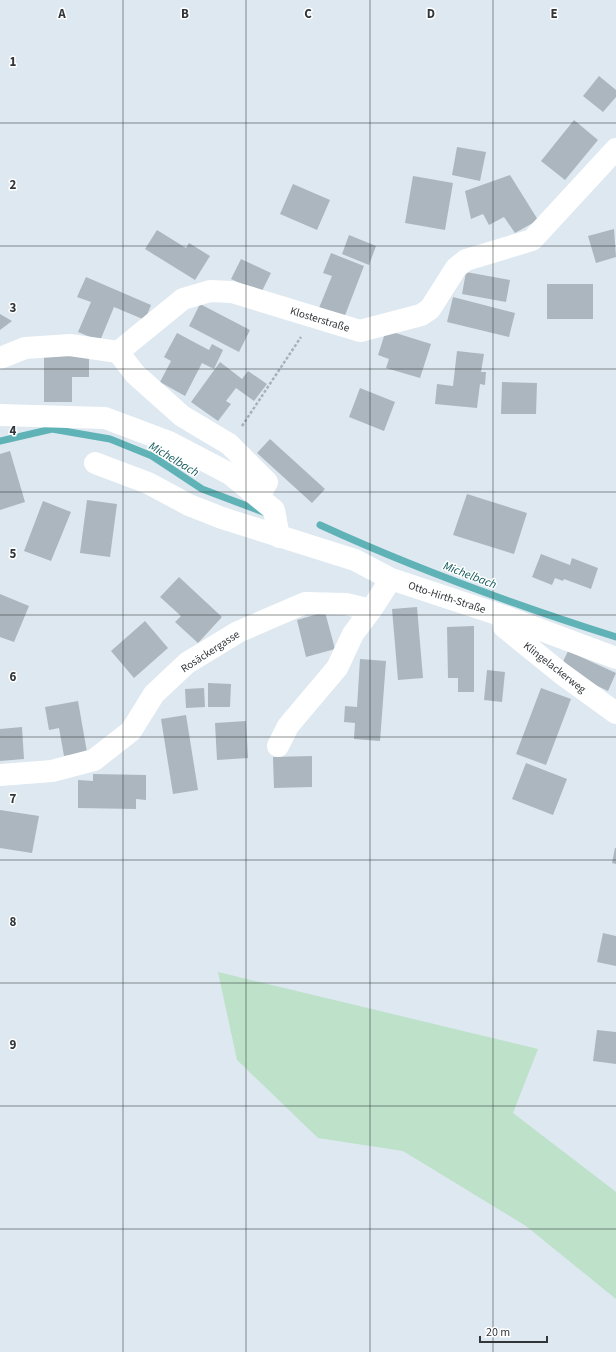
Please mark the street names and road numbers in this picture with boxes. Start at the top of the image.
street label: Klosterstraße [288,303,352,336]
street label: Otto-Hirth-Straße [406,578,488,617]
street label: Rosäckergasse [178,627,243,676]
street label: Klingelackerweg [520,638,589,697]

